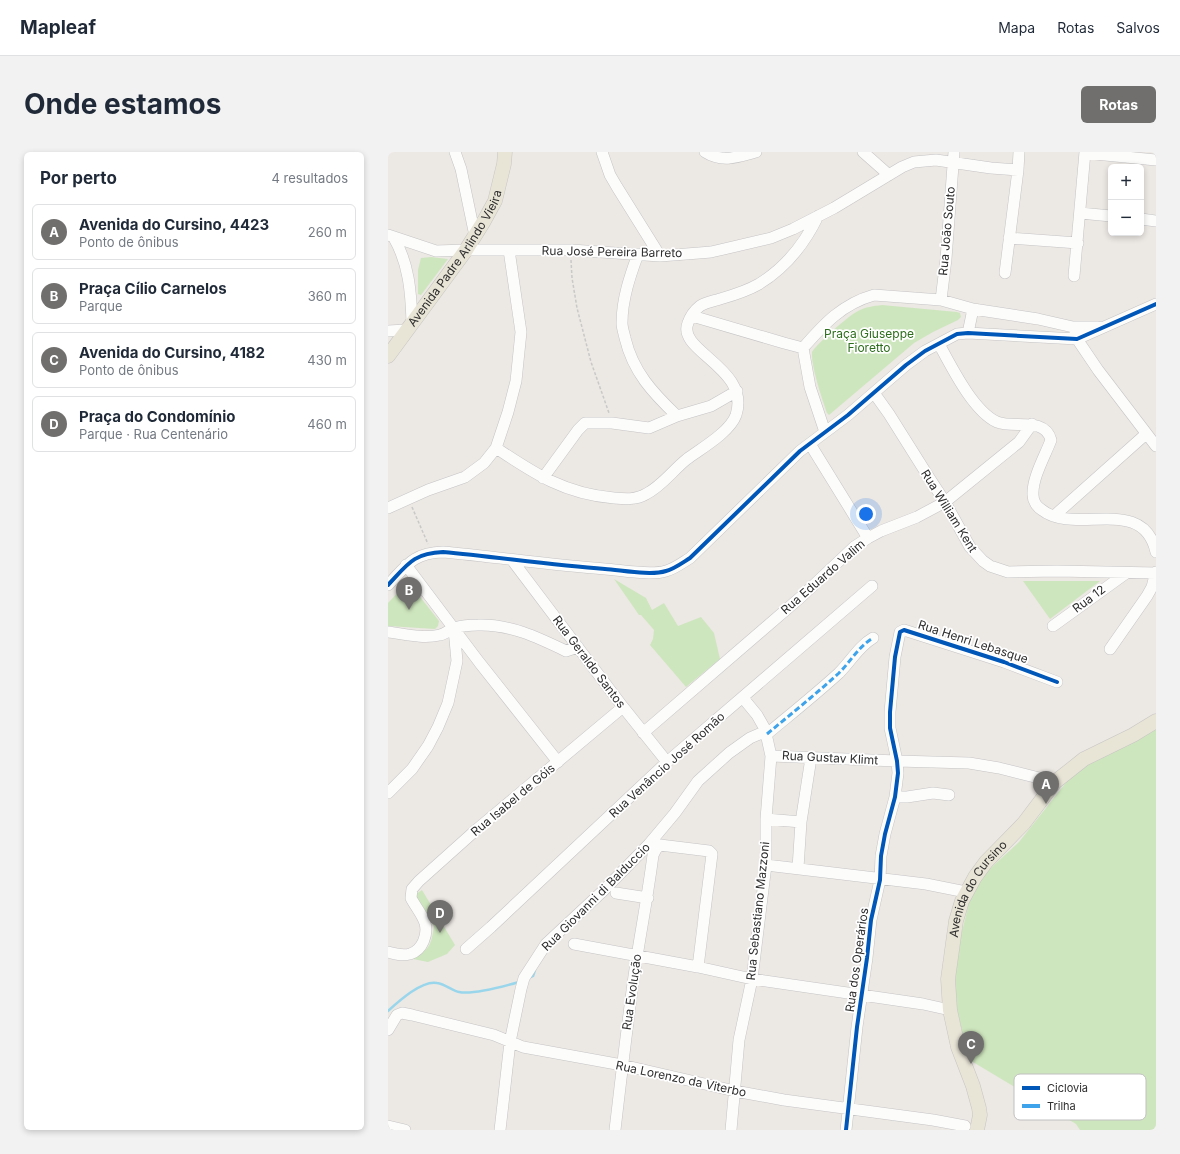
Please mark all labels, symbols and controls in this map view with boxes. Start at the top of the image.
text: Mapleaf [20,16,96,39]
text: Mapa [998,19,1035,36]
text: Rotas [1057,19,1094,36]
text: Salvos [1116,19,1160,36]
button: Rotas [1081,86,1156,123]
text: Onde estamos [24,87,221,121]
map controls [1108,164,1144,236]
button: + [1108,164,1144,200]
text: Por perto [40,168,117,188]
text: 4 resultados [272,170,348,186]
street label: Rua João Souto [935,186,958,276]
street label: Avenida Padre Arlindo Vieira [404,188,504,329]
button: − [1108,200,1144,236]
text: Avenida do Cursino, 4423 [79,215,269,234]
text: A [49,224,59,240]
text: 260 m [308,224,347,240]
text: Ponto de ônibus [79,234,179,250]
street label: Rua José Pereira Barreto [542,243,683,260]
text: Praça Cílio Carnelos [79,279,227,298]
text: B [50,288,58,304]
text: 360 m [308,288,347,304]
text: Parque [79,298,123,314]
park label: Praça Giuseppe Fioretto [824,326,914,355]
text: Avenida do Cursino, 4182 [79,343,265,362]
text: C [49,352,59,368]
text: 430 m [307,352,347,368]
text: Ponto de ônibus [79,362,179,378]
text: Praça do Condomínio [79,407,235,426]
text: D [49,416,59,432]
text: 460 m [307,416,347,432]
text: Parque · Rua Centenário [79,426,228,442]
street label: Rua William Kent [918,467,981,555]
your location [856,504,876,524]
street label: Rua Eduardo Valim [778,536,868,617]
pin: B [396,577,422,610]
street label: Rua 12 [1069,581,1108,616]
street label: Rua Geraldo Santos [550,613,629,711]
street label: Rua Henri Lebasque [916,617,1030,666]
street label: Rua Venâncio José Romão [606,709,728,821]
street label: Rua Gustav Klimt [782,747,879,768]
street label: Rua Isabel de Góis [468,760,558,839]
pin: A [1033,771,1059,804]
street label: Avenida do Cursino [946,837,1010,938]
street label: Rua Giovanni di Balduccio [538,839,653,954]
street label: Rua Sebastiano Mazzoni [743,841,772,981]
pin: D [427,900,453,933]
street label: Rua dos Operários [842,907,871,1013]
street label: Rua Evolução [619,953,644,1031]
pin: C [958,1031,984,1064]
street label: Rua Lorenzo da Viterbo [614,1057,748,1100]
legend [1014,1074,1146,1120]
text: Ciclovia [1047,1081,1088,1095]
text: Trilha [1047,1099,1076,1113]

